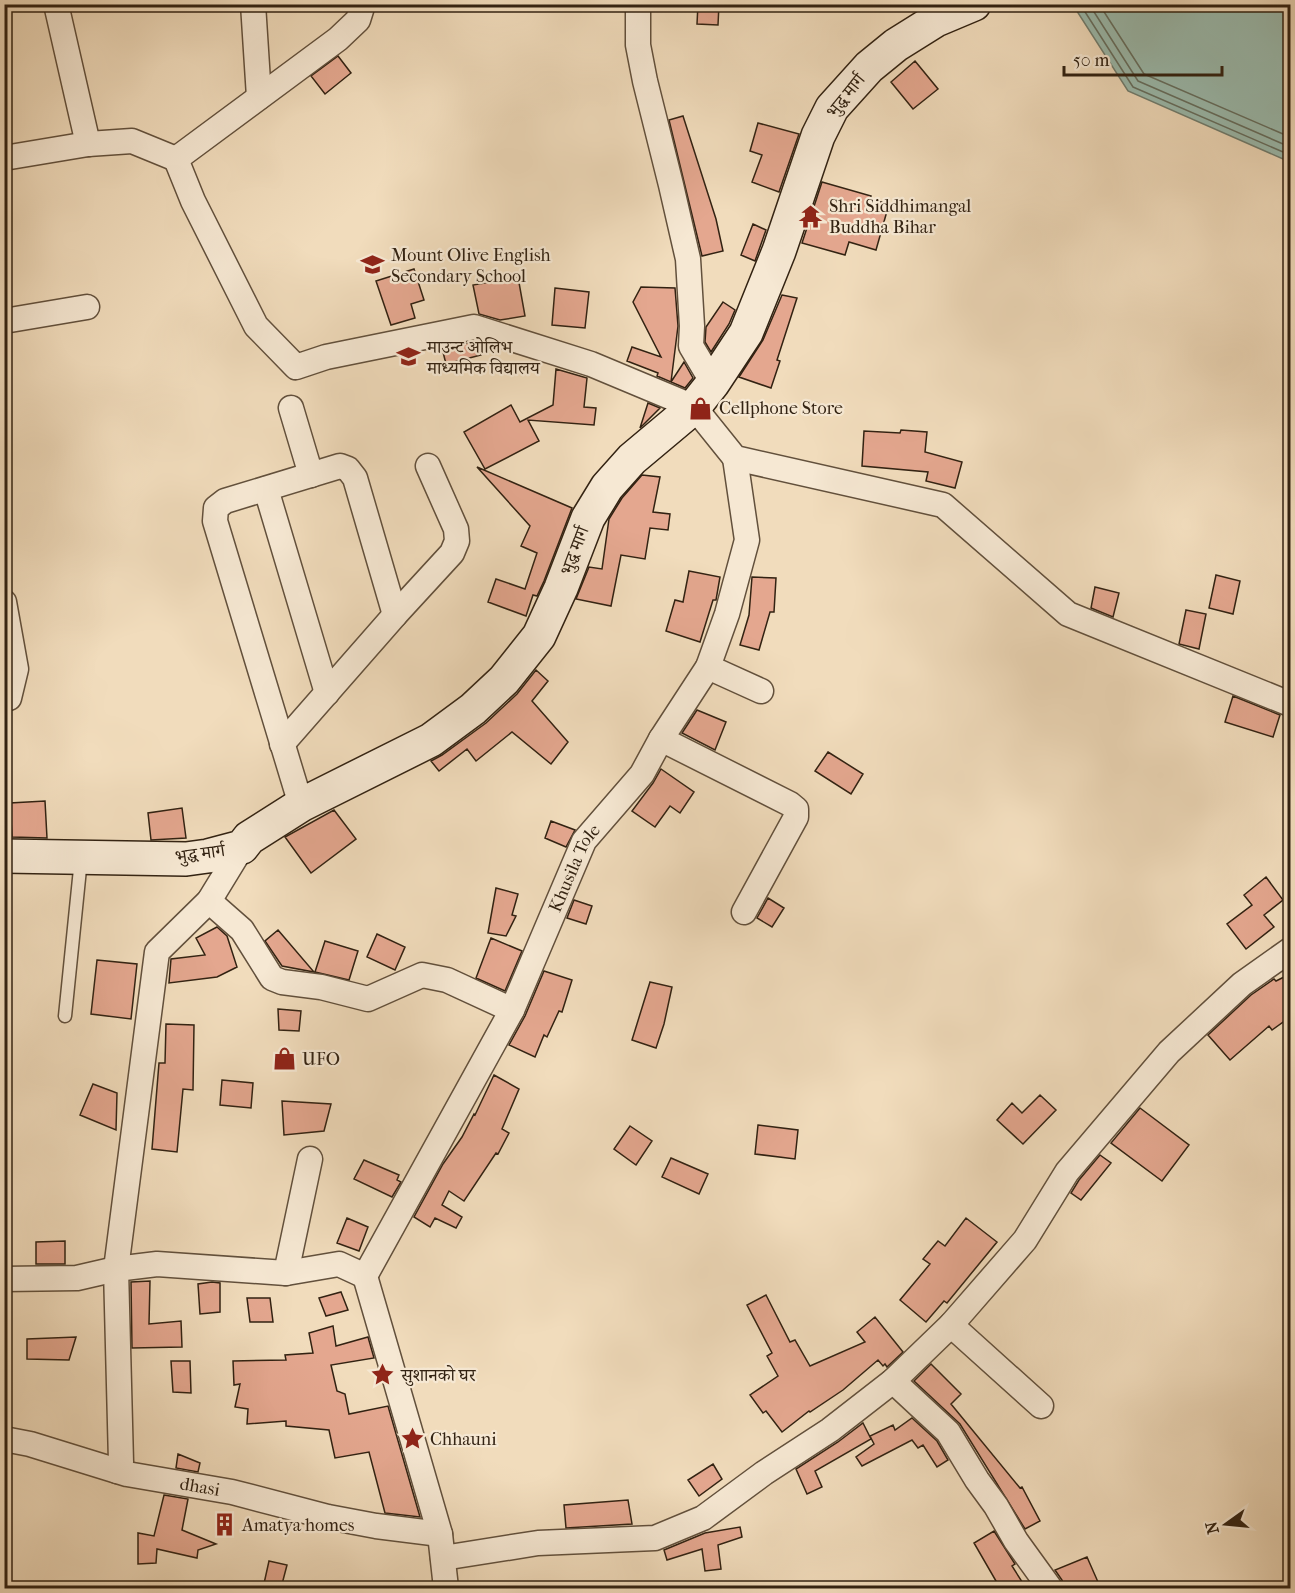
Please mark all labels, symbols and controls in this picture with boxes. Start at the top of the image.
scale bar [1064,39,1222,77]
text: 50 m [1073,50,1110,71]
street label: भुद्ध मार्ग [822,69,871,122]
place label: Shri Siddhimangal Buddha Bihar [829,196,971,238]
temple icon: Shri Siddhimangal Buddha Bihar [798,203,824,229]
place label: Mount Olive English Secondary School [391,245,551,287]
school or university icon: Mount Olive English Secondary School [360,252,386,278]
place label: माउन्ट ओलिभ माध्यमिक विद्यालय [426,337,541,379]
school or university icon: माउन्ट ओलिभ माध्यमिक विद्यालय [396,344,422,370]
shop icon: Cellphone Store [688,395,714,421]
place label: Cellphone Store [719,398,843,419]
street label: भुद्ध मार्ग [556,522,594,578]
street label: Khusila Tole [544,820,605,915]
street label: भुद्ध मार्ग [174,840,228,868]
shop icon: UFO [271,1046,297,1072]
place label: UFO [302,1049,340,1070]
place icon: सुशानको घर [370,1362,396,1388]
place label: सुशानको घर [400,1365,477,1386]
place icon: Chhauni [399,1426,425,1452]
place label: Chhauni [430,1429,497,1450]
street label: dhasi [178,1473,222,1500]
north arrow [1196,1494,1256,1554]
building icon: Amatya homes [211,1512,237,1538]
place label: Amatya homes [241,1515,355,1536]
text: N [1201,1519,1223,1536]

